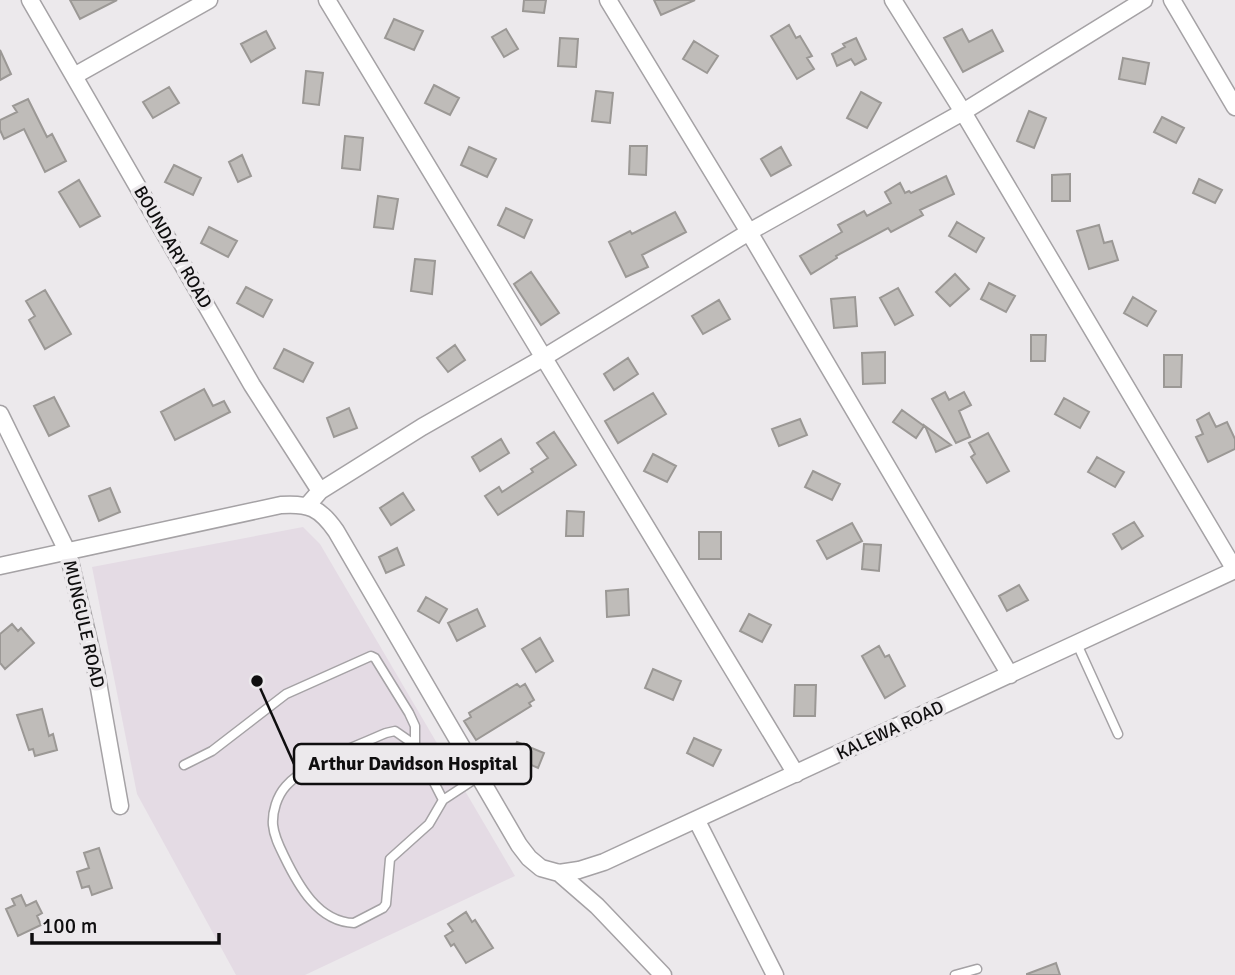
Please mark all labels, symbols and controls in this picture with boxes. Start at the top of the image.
street label: BOUNDARY ROAD [129,182,217,312]
street label: MUNGULE ROAD [59,558,109,690]
street label: KALEWA ROAD [833,696,947,764]
callout: Arthur Davidson Hospital [294,744,531,784]
text: Arthur Davidson Hospital [308,752,518,776]
scale bar [32,902,219,946]
text: 100 m [42,913,97,939]

